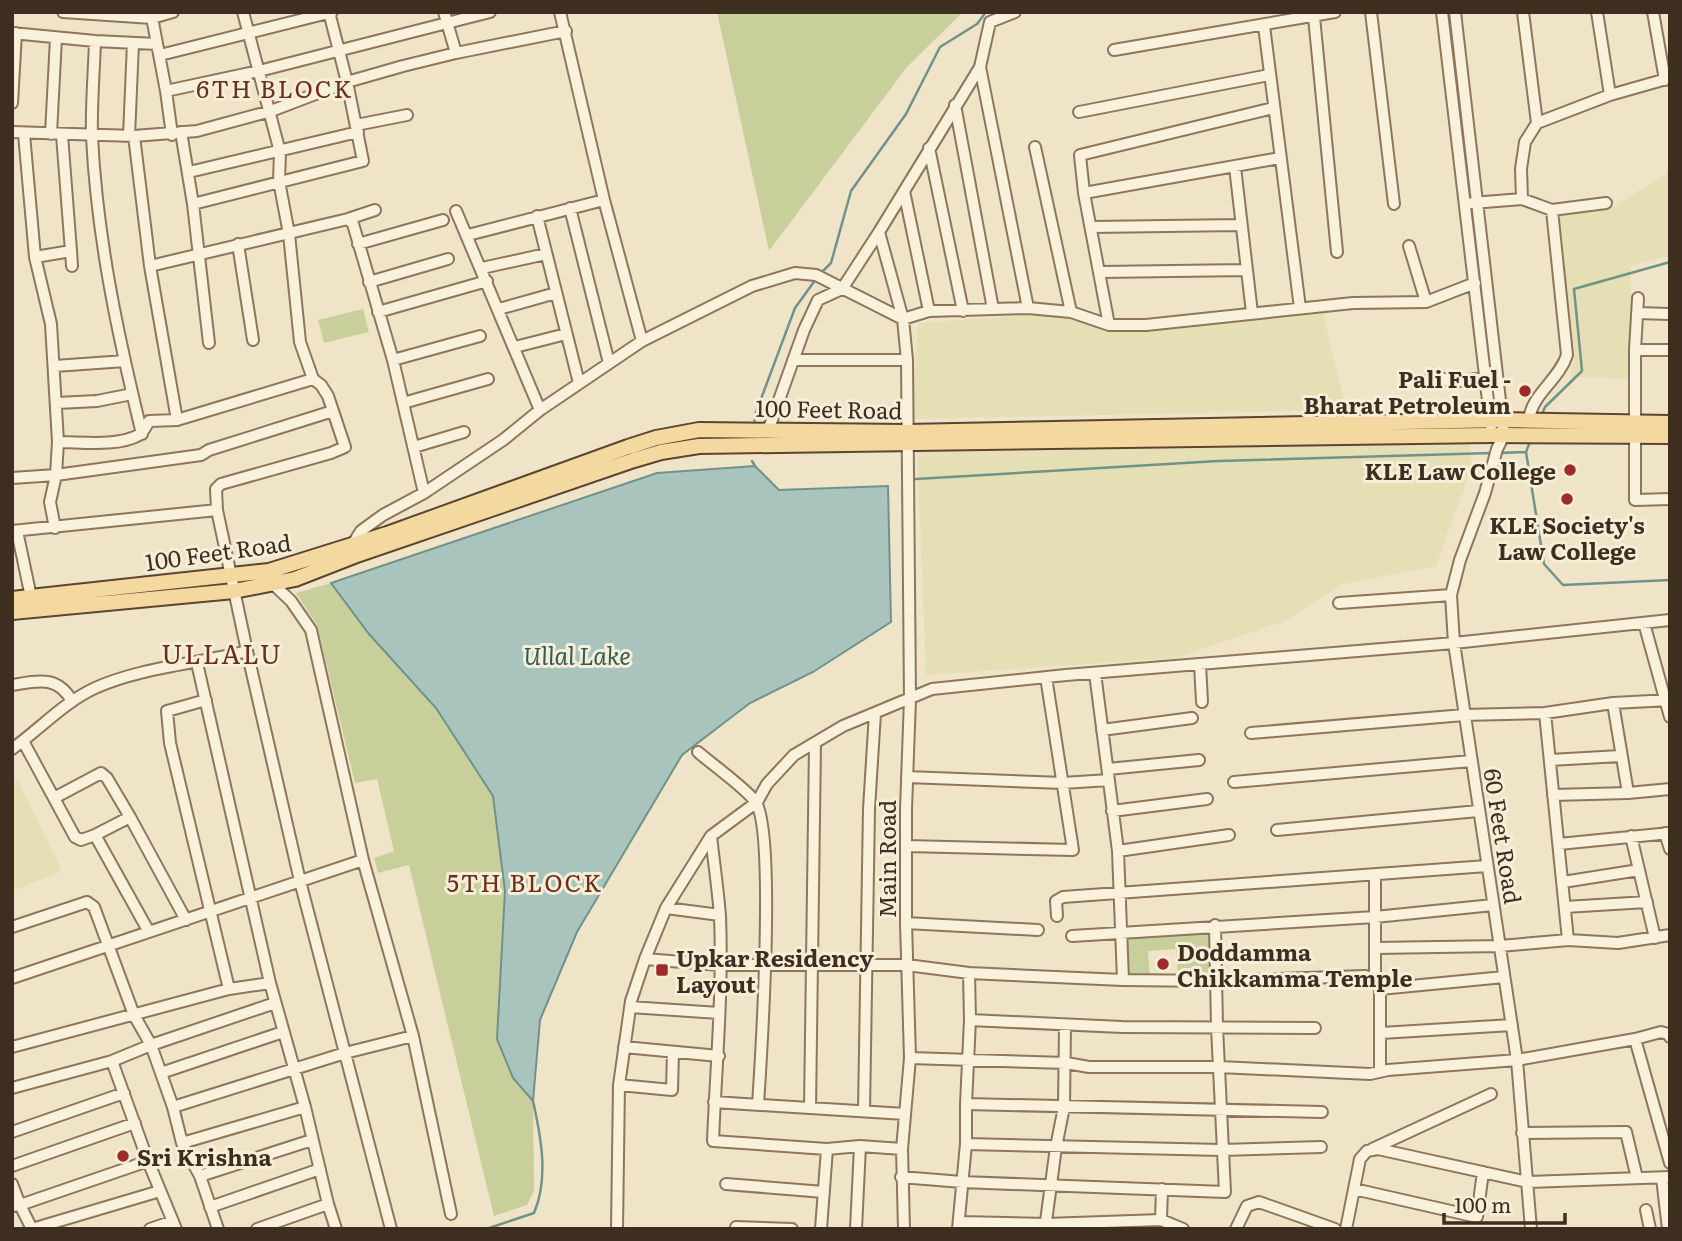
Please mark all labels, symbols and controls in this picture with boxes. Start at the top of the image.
district label: 6TH BLOCK [196,70,354,105]
place label: Pali Fuel - Bharat Petroleum [1303,361,1511,421]
marker: Pali Fuel - Bharat Petroleum [1517,383,1533,399]
street label: 100 Feet Road [755,390,903,426]
place label: KLE Law College [1365,453,1556,487]
marker: KLE Law College [1562,462,1578,478]
marker: KLE Society's Law College [1559,491,1575,507]
place label: KLE Society's Law College [1489,507,1645,567]
street label: 100 Feet Road [143,524,293,578]
district label: ULLALU [161,633,283,672]
water label: Ullal Lake [523,637,631,672]
street label: 60 Feet Road [1477,766,1531,906]
street label: Main Road [869,800,903,918]
district label: 5TH BLOCK [447,864,603,899]
place label: Doddamma Chikkamma Temple [1177,934,1413,994]
place label: Upkar Residency Layout [676,940,874,1000]
marker: Doddamma Chikkamma Temple [1155,956,1171,972]
marker: Upkar Residency Layout [654,962,670,978]
place label: Sri Krishna [137,1139,273,1173]
marker: Sri Krishna [115,1148,131,1164]
scale bar [1444,1182,1565,1226]
text: 100 m [1454,1188,1511,1219]

